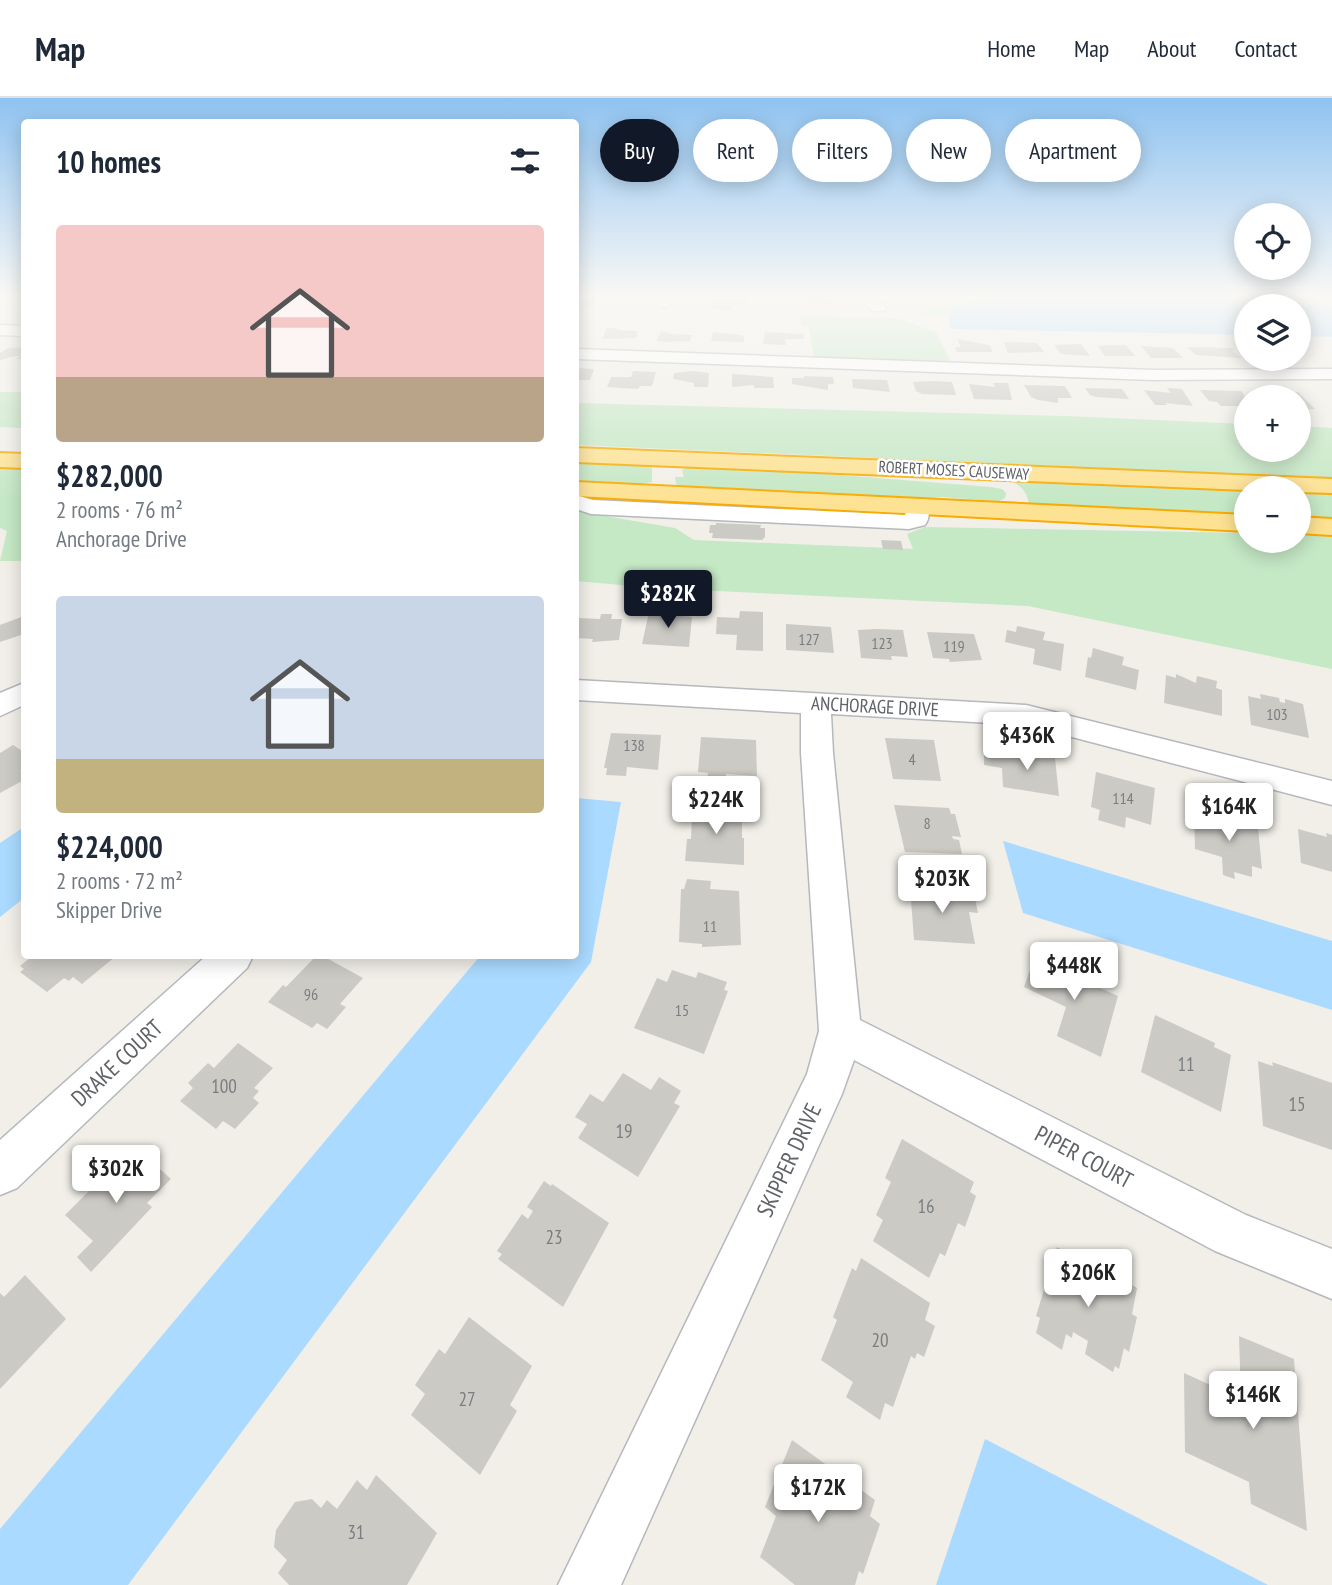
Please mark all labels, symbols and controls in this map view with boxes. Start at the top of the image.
text: Map [35,27,85,70]
text: Home [987,33,1036,64]
text: Map [1074,33,1109,64]
text: About [1147,33,1196,64]
text: Contact [1234,33,1297,64]
chip: Buy [600,119,679,182]
chip: Rent [693,119,778,182]
chip: Filters [792,119,892,182]
chip: New [906,119,991,182]
chip: Apartment [1005,119,1141,182]
text: 10 homes [56,142,161,181]
icon: filters [506,142,544,180]
map controls [1234,203,1311,553]
button: locate [1234,203,1311,280]
icon: home [237,270,363,396]
button: layers [1234,294,1311,371]
button: + [1234,385,1311,462]
text: $282,000 [56,456,163,495]
street label: ROBERT MOSES CAUSEWAY [878,456,1031,484]
button: − [1234,476,1311,553]
text: 2 rooms · 76 m² [56,495,183,524]
text: Anchorage Drive [56,524,187,553]
pin: $282K [619,570,717,630]
text: $282K [640,578,696,607]
house number: 127 [798,629,820,649]
house number: 123 [871,633,893,653]
house number: 119 [943,636,965,656]
icon: home [237,641,363,767]
street label: ANCHORAGE DRIVE [811,691,939,721]
house number: 103 [1266,704,1288,724]
pin: $436K [978,712,1076,772]
text: $436K [999,720,1055,749]
house number: 138 [623,735,645,755]
house number: 4 [908,749,916,769]
pin: $224K [667,776,765,836]
text: $224K [688,784,744,813]
pin: $164K [1180,784,1278,843]
house number: 114 [1112,788,1134,808]
text: $164K [1201,791,1257,820]
house number: 8 [923,813,931,833]
text: $224,000 [56,827,163,866]
pin: $203K [893,856,991,915]
text: $203K [914,863,970,892]
text: 2 rooms · 72 m² [56,866,183,895]
text: Skipper Drive [56,895,162,924]
house number: 11 [703,916,717,936]
pin: $448K [1025,942,1123,1002]
text: $448K [1046,950,1102,979]
house number: 96 [304,984,318,1004]
house number: 15 [675,1000,689,1020]
street label: DRAKE COURT [65,1013,168,1112]
house number: 11 [1177,1052,1195,1076]
house number: 100 [211,1074,237,1098]
house number: 15 [1288,1092,1306,1116]
street label: SKIPPER DRIVE [750,1098,827,1221]
house number: 19 [615,1119,633,1143]
street label: PIPER COURT [1030,1119,1138,1194]
pin: $302K [67,1146,165,1205]
text: $302K [88,1153,144,1182]
house number: 16 [917,1194,935,1218]
house number: 23 [545,1225,563,1249]
pin: $206K [1039,1250,1137,1309]
text: $206K [1060,1257,1116,1286]
house number: 20 [871,1328,889,1352]
pin: $146K [1204,1372,1302,1431]
text: $146K [1225,1379,1281,1408]
house number: 27 [458,1387,476,1411]
pin: $172K [769,1464,867,1524]
text: $172K [790,1472,846,1501]
house number: 31 [347,1520,365,1544]

